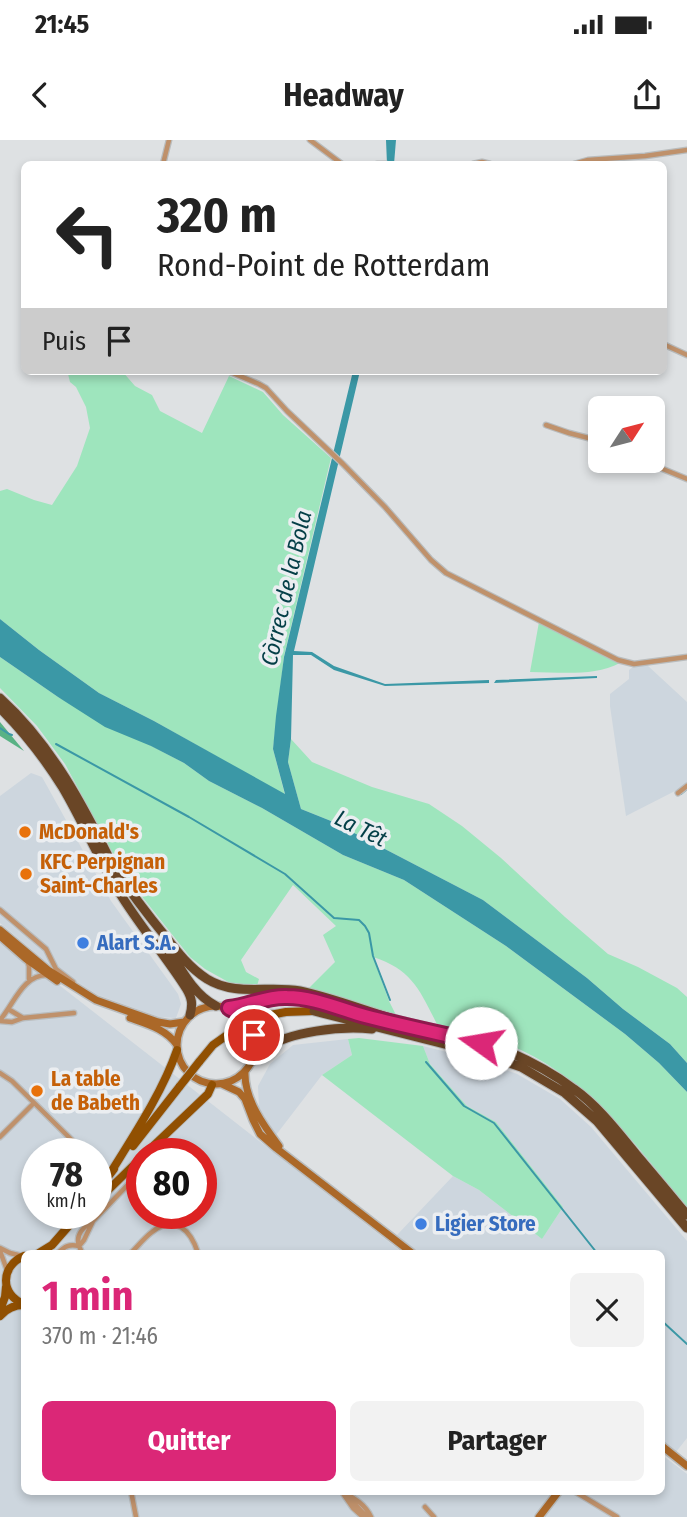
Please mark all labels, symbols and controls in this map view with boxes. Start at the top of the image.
text: 21:45 [35,9,89,40]
icon: back [21,76,59,114]
text: Headway [283,76,404,114]
icon: share [628,76,666,114]
text: 320 m [157,186,277,245]
icon: left [42,189,133,280]
text: Rond-Point de Rotterdam [157,246,490,284]
icon: arrive [100,322,138,360]
text: Puis [42,326,86,357]
north arrow [588,396,665,472]
map controls [588,396,665,473]
water label: Còrrec de la Bola [255,508,317,668]
water label: La Têt [330,803,392,853]
place label: McDonald's [39,819,139,845]
marker: McDonald's [17,824,33,840]
place label: KFC Perpignan Saint-Charles [40,849,165,899]
marker: KFC Perpignan Saint-Charles [18,866,34,882]
place label: Alart S.A. [96,930,176,956]
marker: Alart S.A. [75,935,91,951]
pin [224,1005,284,1065]
position arrow [444,1006,518,1080]
icon: arrive [235,1016,273,1054]
place label: La table de Babeth [51,1066,140,1116]
marker: La table de Babeth [29,1083,45,1099]
speed limit sign: 80 [126,1138,217,1229]
text: 78 [50,1153,83,1195]
text: km/h [46,1190,87,1212]
place label: Ligier Store [435,1211,536,1237]
marker: Ligier Store [413,1216,429,1232]
text: 1 min [42,1271,133,1321]
button: close [570,1273,644,1347]
text: 370 m · 21:46 [42,1322,158,1350]
button: Quitter [42,1401,336,1481]
button: Partager [350,1401,644,1481]

